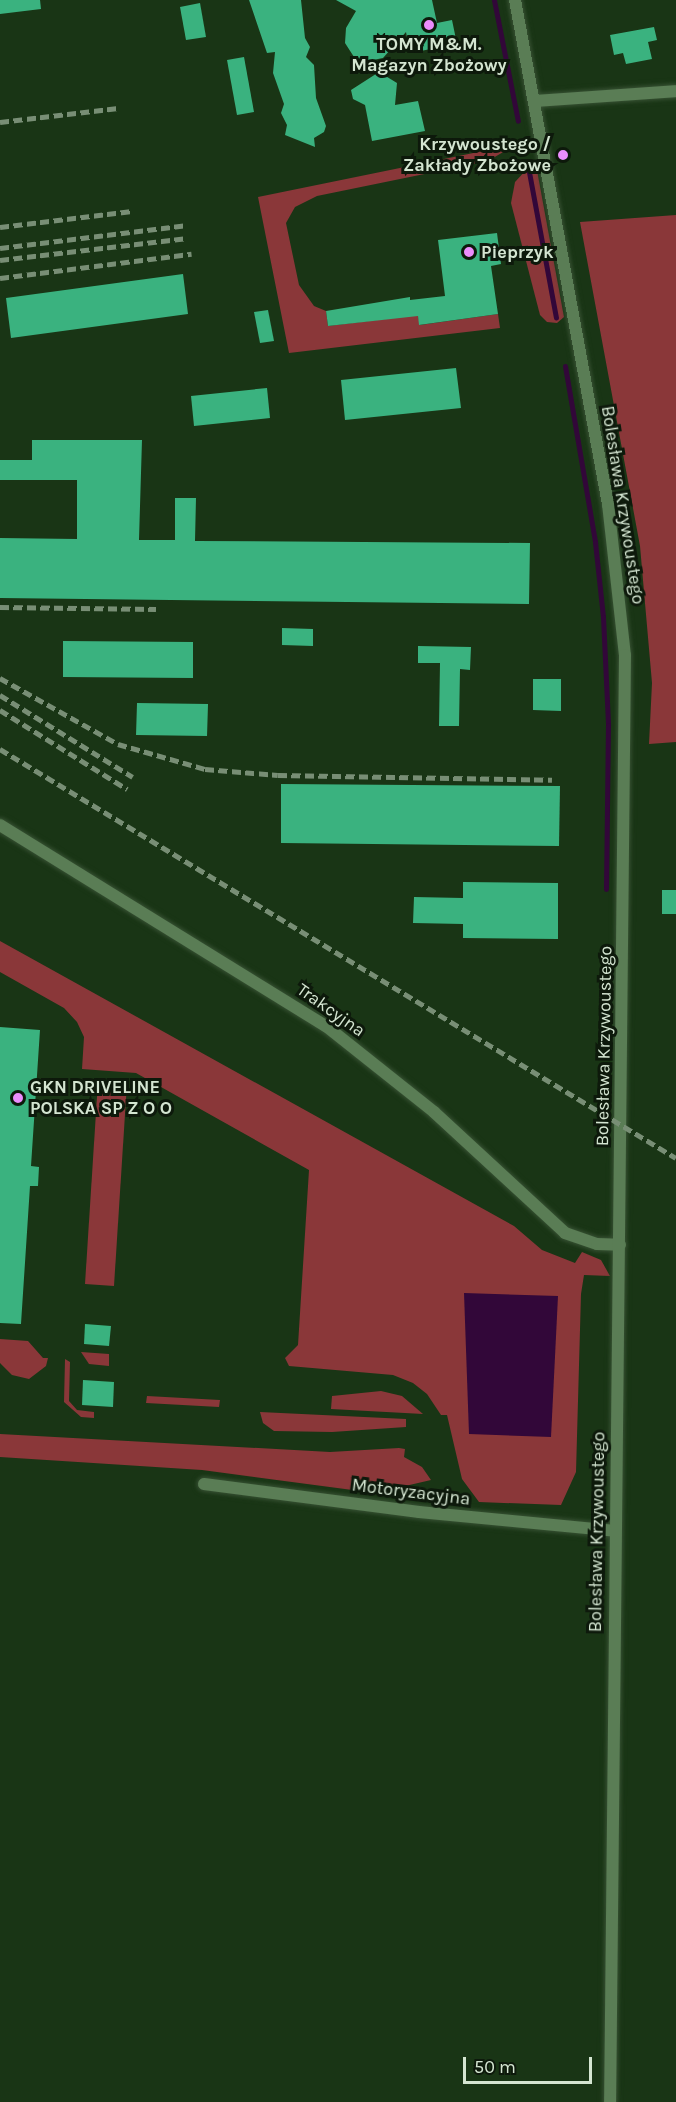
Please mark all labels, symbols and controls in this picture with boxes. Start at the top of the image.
marker: TOMY M&M. Magazyn Zbożowy [422,18,436,32]
place label: TOMY M&M. Magazyn Zbożowy [351,34,507,76]
place label: Krzywoustego / Zakłady Zbożowe [403,134,551,176]
marker: Krzywoustego / Zakłady Zbożowe [556,148,570,162]
place label: Pieprzyk [481,241,554,263]
marker: Pieprzyk [462,245,476,259]
street label: Bolesława Krzywoustego [597,404,649,606]
street label: Bolesława Krzywoustego [591,946,617,1146]
street label: Trakcyjna [293,979,369,1041]
place label: GKN DRIVELINE POLSKA SP Z O O [30,1077,172,1120]
marker: GKN DRIVELINE POLSKA SP Z O O [11,1091,25,1105]
street label: Bolesława Krzywoustego [584,1432,610,1632]
street label: Motoryzacyjna [351,1474,471,1510]
scale bar [466,2045,595,2083]
text: 50 m [474,2056,516,2078]

